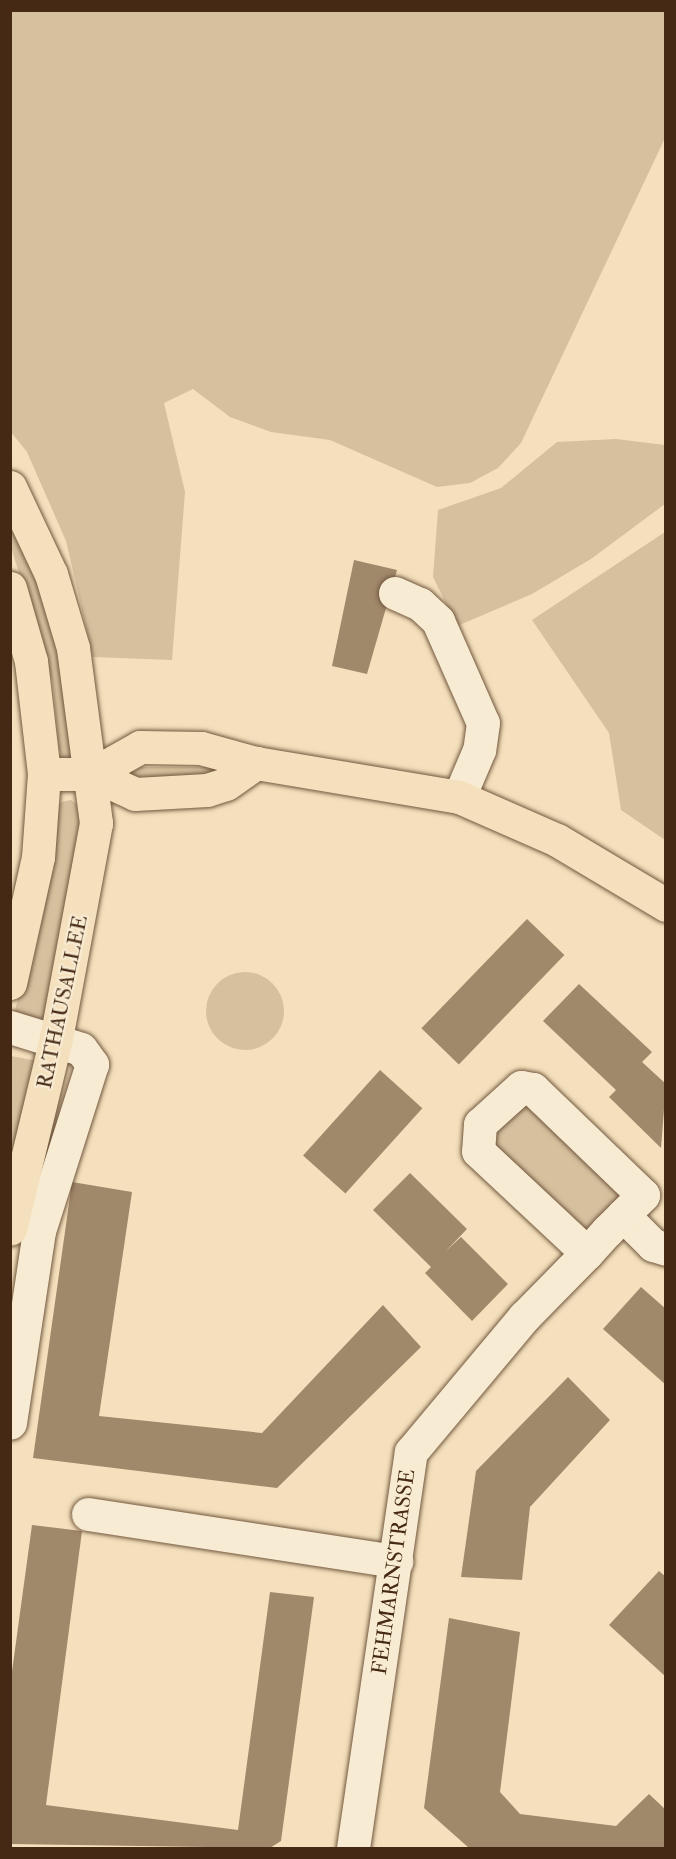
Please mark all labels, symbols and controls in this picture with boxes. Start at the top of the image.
street label: RATHAUSALLEE [32,913,94,1091]
street label: FEHMARNSTRASSE [367,1468,421,1676]

